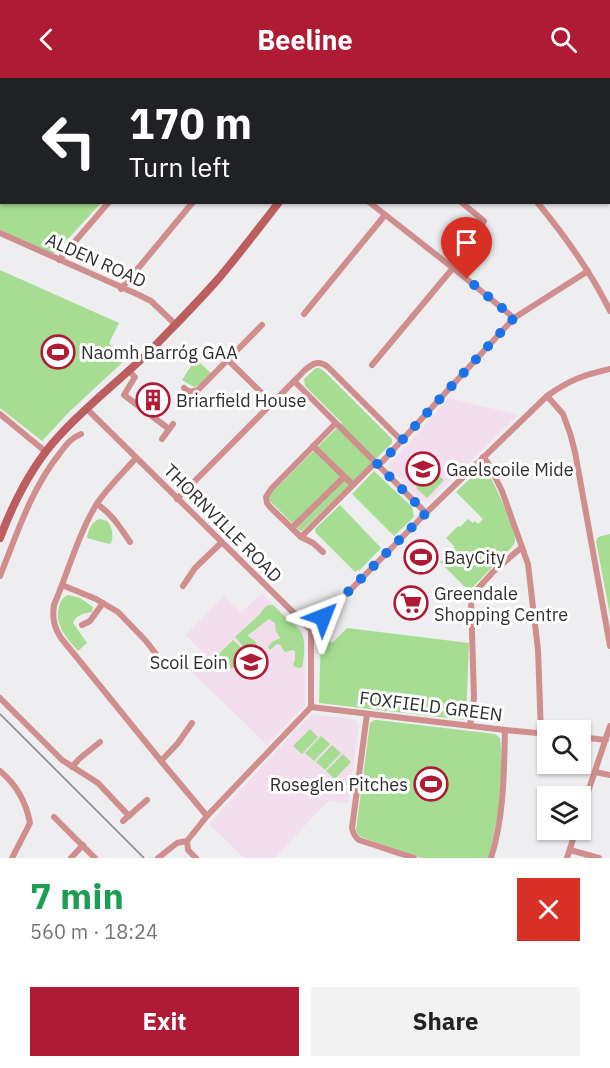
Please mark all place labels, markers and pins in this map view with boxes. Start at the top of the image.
pin [441,217,492,279]
sports icon: Naomh Barróg GAA [40,334,76,370]
place label: Naomh Barróg GAA [81,341,238,364]
building icon: Briarfield House [135,382,171,418]
place label: Briarfield House [176,389,307,412]
school or university icon: Gaelscoile Mide [405,451,441,487]
place label: Gaelscoile Mide [446,458,574,481]
sports icon: BayCity [403,539,439,575]
place label: BayCity [444,546,505,569]
place label: Greendale Shopping Centre [434,582,568,626]
supermarket icon: Greendale Shopping Centre [393,585,429,621]
school or university icon: Scoil Eoin [233,644,269,680]
place label: Scoil Eoin [150,651,228,674]
sports icon: Roseglen Pitches [413,766,449,802]
place label: Roseglen Pitches [270,773,408,796]

